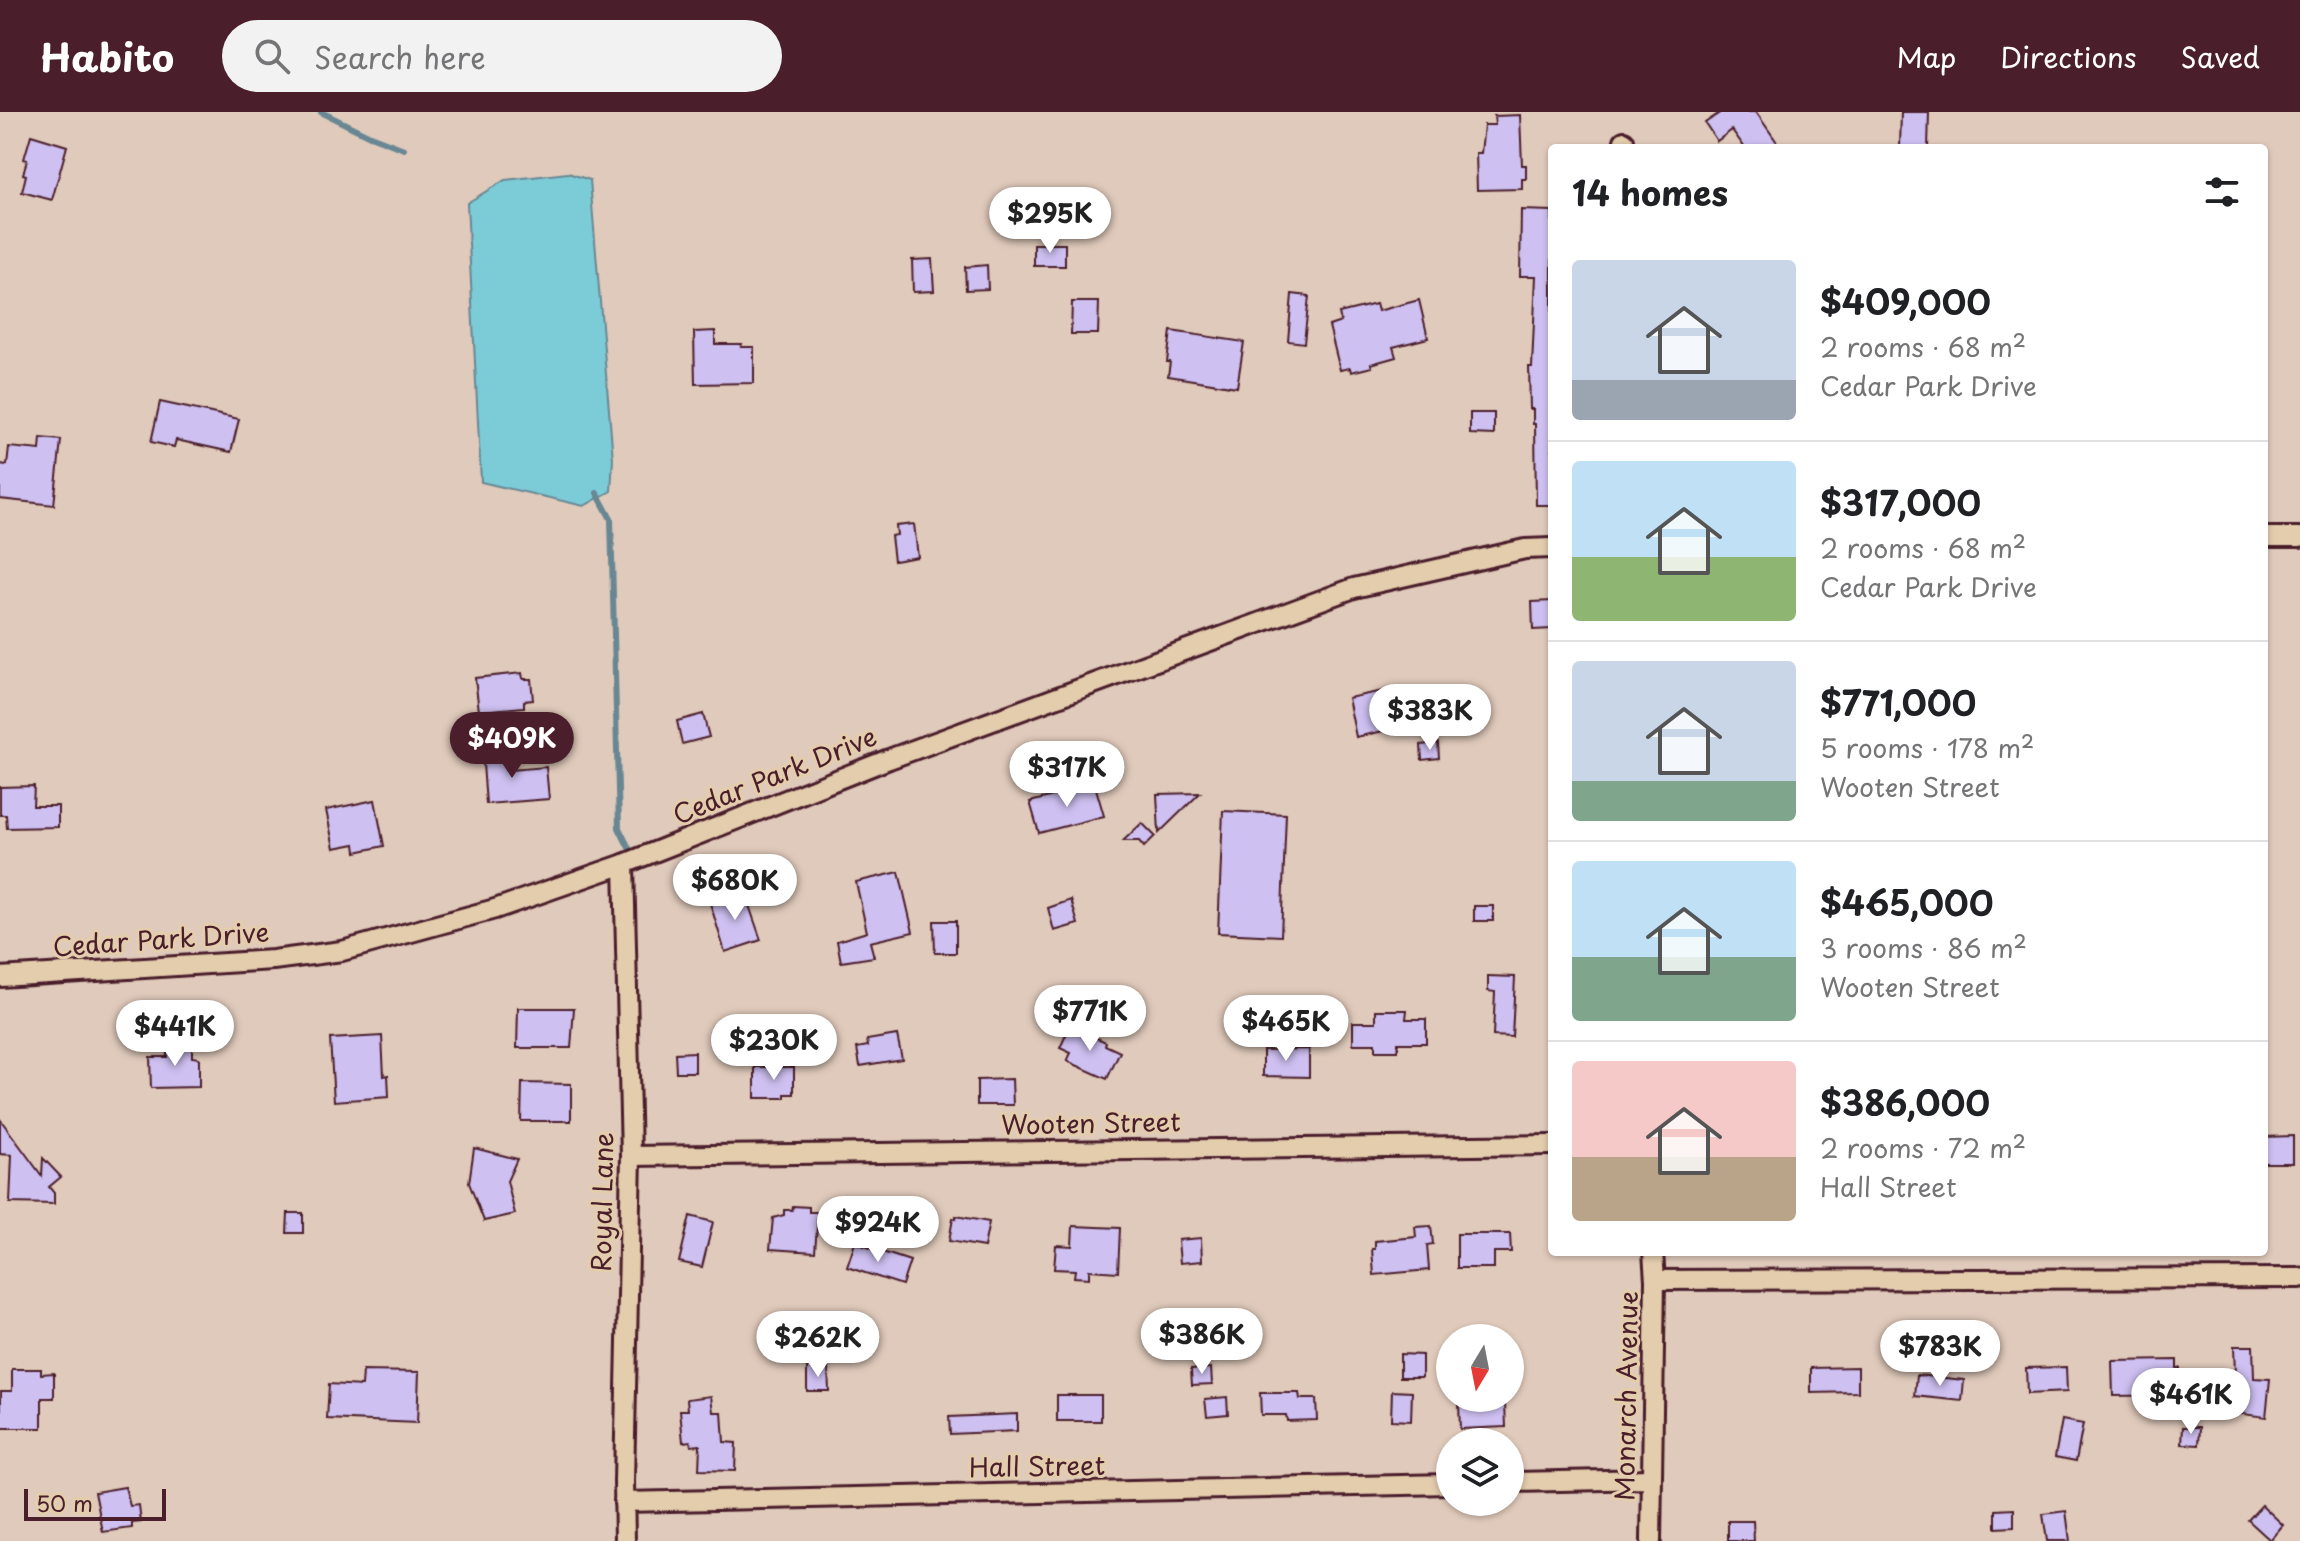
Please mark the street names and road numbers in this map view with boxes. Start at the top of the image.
street label: Cedar Park Drive [667,716,882,833]
street label: Cedar Park Drive [51,911,270,966]
street label: Wooten Street [1001,1101,1181,1144]
street label: Royal Lane [581,1132,622,1272]
street label: Monarch Avenue [1604,1291,1647,1501]
street label: Hall Street [968,1445,1106,1486]

